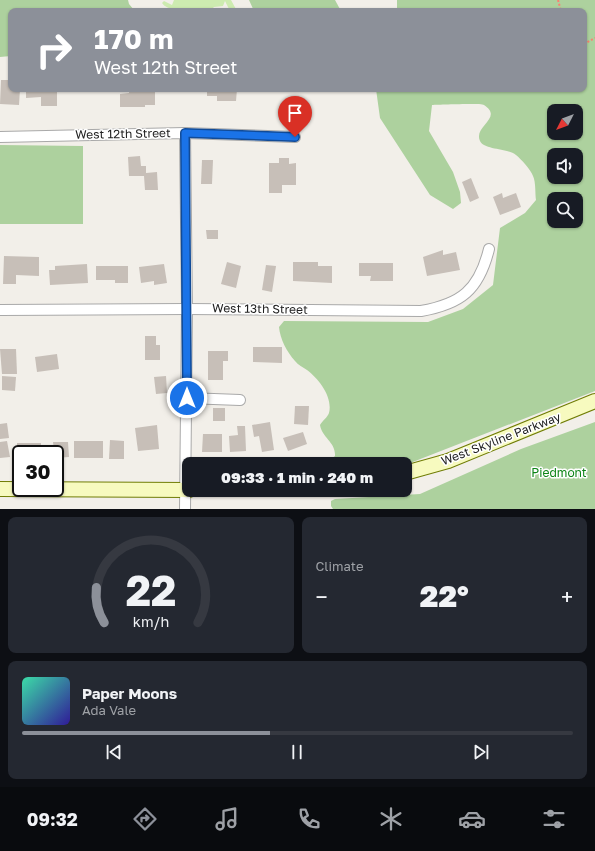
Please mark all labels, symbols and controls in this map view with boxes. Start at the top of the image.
text: 170 m [94,22,173,55]
icon: right [28,24,80,76]
text: West 12th Street [94,56,237,78]
pin [278,96,312,137]
icon: arrive [284,102,306,124]
north arrow [547,104,583,140]
map controls [547,104,583,228]
street label: West 12th Street [75,125,171,142]
button: sound [547,148,583,184]
button: search [547,192,583,228]
street label: West 13th Street [212,300,308,317]
position arrow [166,377,208,419]
street label: West Skyline Parkway [439,409,563,468]
speed limit sign: 30 [12,445,64,497]
park label: Piedmont [531,465,587,480]
text: 09:33 · 1 min · 240 m [221,468,373,486]
text: Climate [316,558,363,574]
text: 22 [125,565,176,615]
text: 22° [420,578,469,614]
text: − [316,583,328,610]
text: + [561,583,573,610]
text: km/h [133,613,169,630]
text: Paper Moons [82,684,177,702]
text: Ada Vale [82,702,136,718]
icon: previous [103,741,125,763]
icon: pause [286,741,308,763]
icon: next [470,741,492,763]
icon: directions [131,805,159,833]
icon: music [213,805,241,833]
icon: phone [295,805,323,833]
icon: climate [377,805,405,833]
icon: car [458,805,486,833]
icon: filters [540,805,568,833]
text: 09:32 [27,808,78,830]

